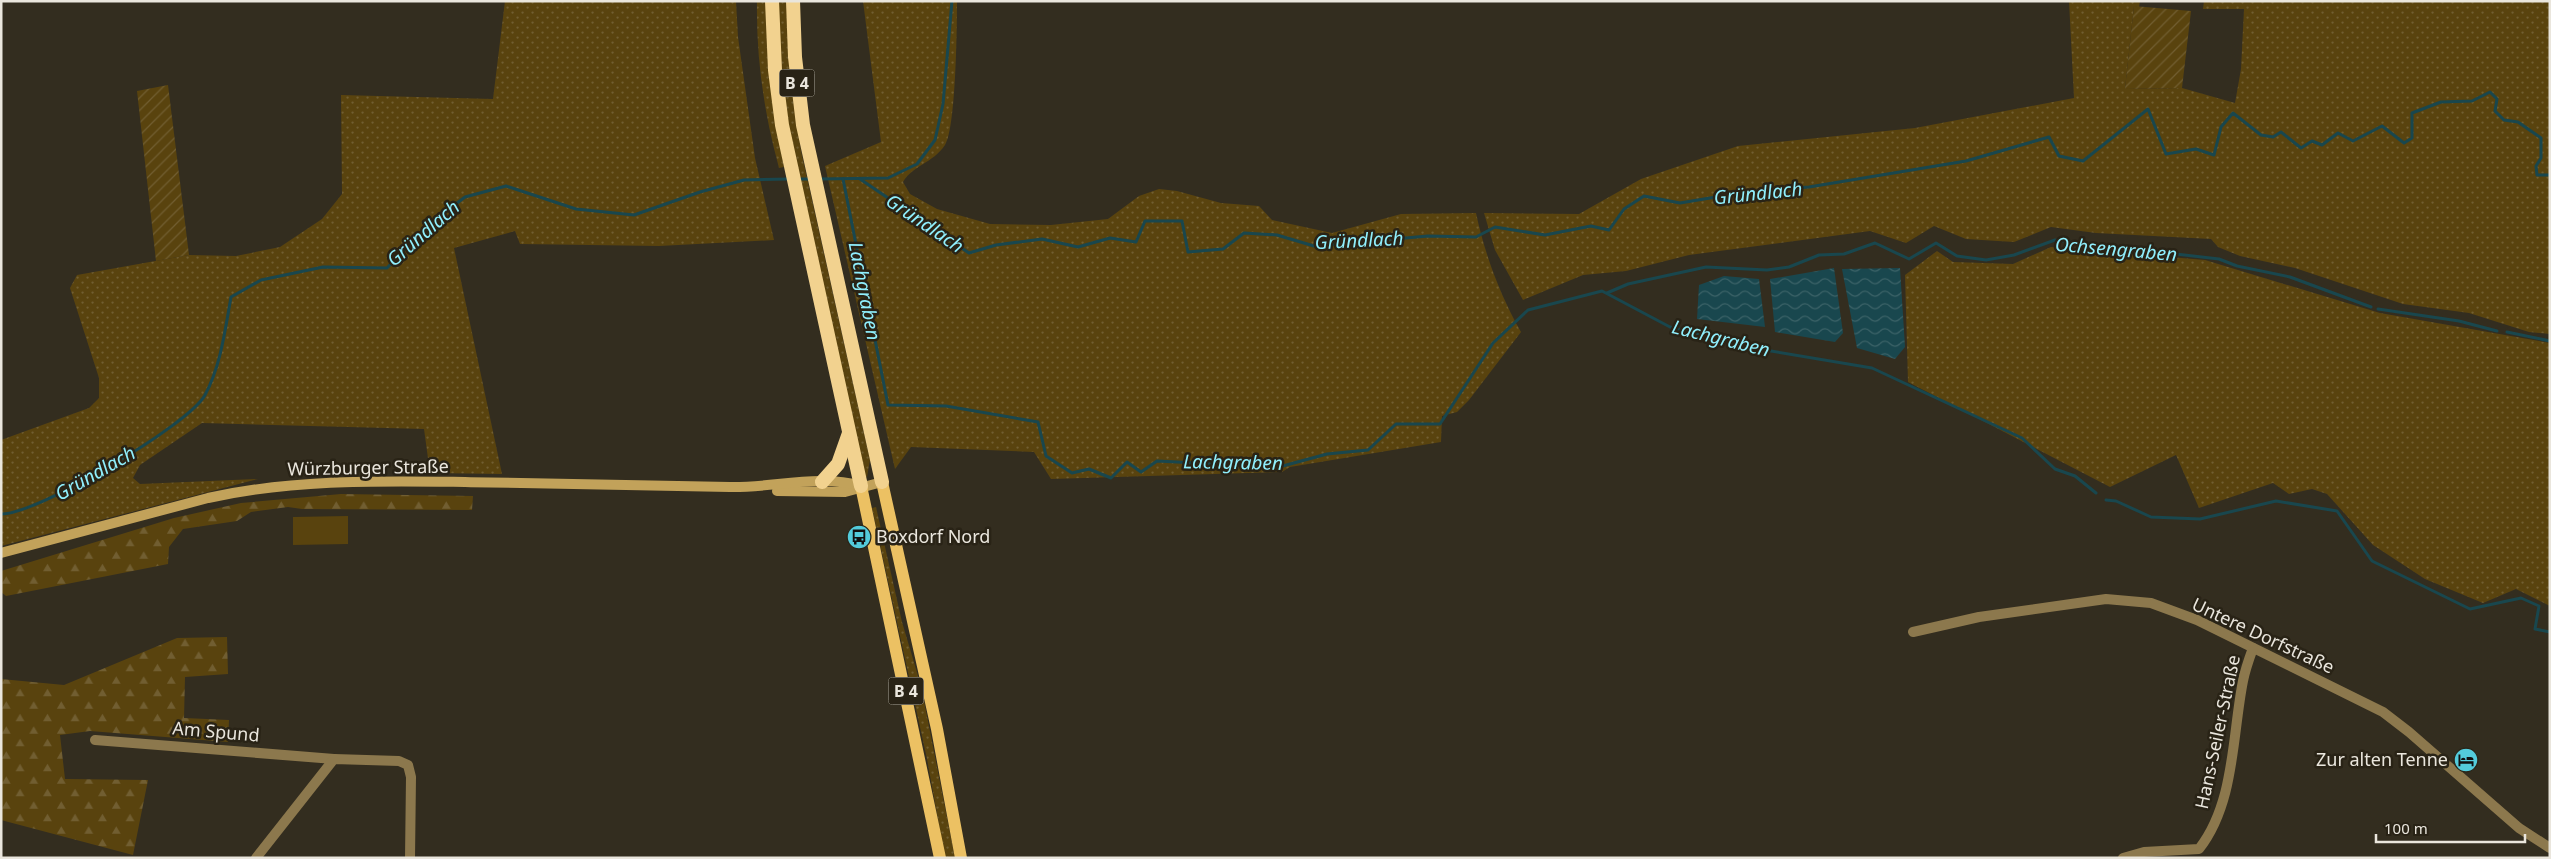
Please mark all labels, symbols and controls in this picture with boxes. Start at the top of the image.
road number: B 4 [780,70,814,96]
water label: Gründlach [1713,175,1803,211]
water label: Gründlach [881,187,969,259]
water label: Gründlach [381,194,465,272]
water label: Gründlach [1314,225,1404,255]
water label: Ochsengraben [2054,231,2178,267]
water label: Lachgraben [843,239,887,343]
water label: Lachgraben [1669,313,1773,363]
water label: Gründlach [50,440,140,506]
water label: Lachgraben [1183,448,1283,476]
street label: Würzburger Straße [287,454,449,480]
bus stop icon: Boxdorf Nord [846,524,872,550]
place label: Boxdorf Nord [876,524,990,548]
street label: Untere Dorfstraße [2188,592,2338,679]
street label: Hans-Seiler-Straße [2189,653,2245,811]
road number: B 4 [888,678,924,704]
street label: Am Spund [172,715,261,747]
place label: Zur alten Tenne [2316,747,2448,771]
hotel icon: Zur alten Tenne [2453,747,2479,773]
scale bar [2376,812,2525,844]
text: 100 m [2384,818,2428,838]

